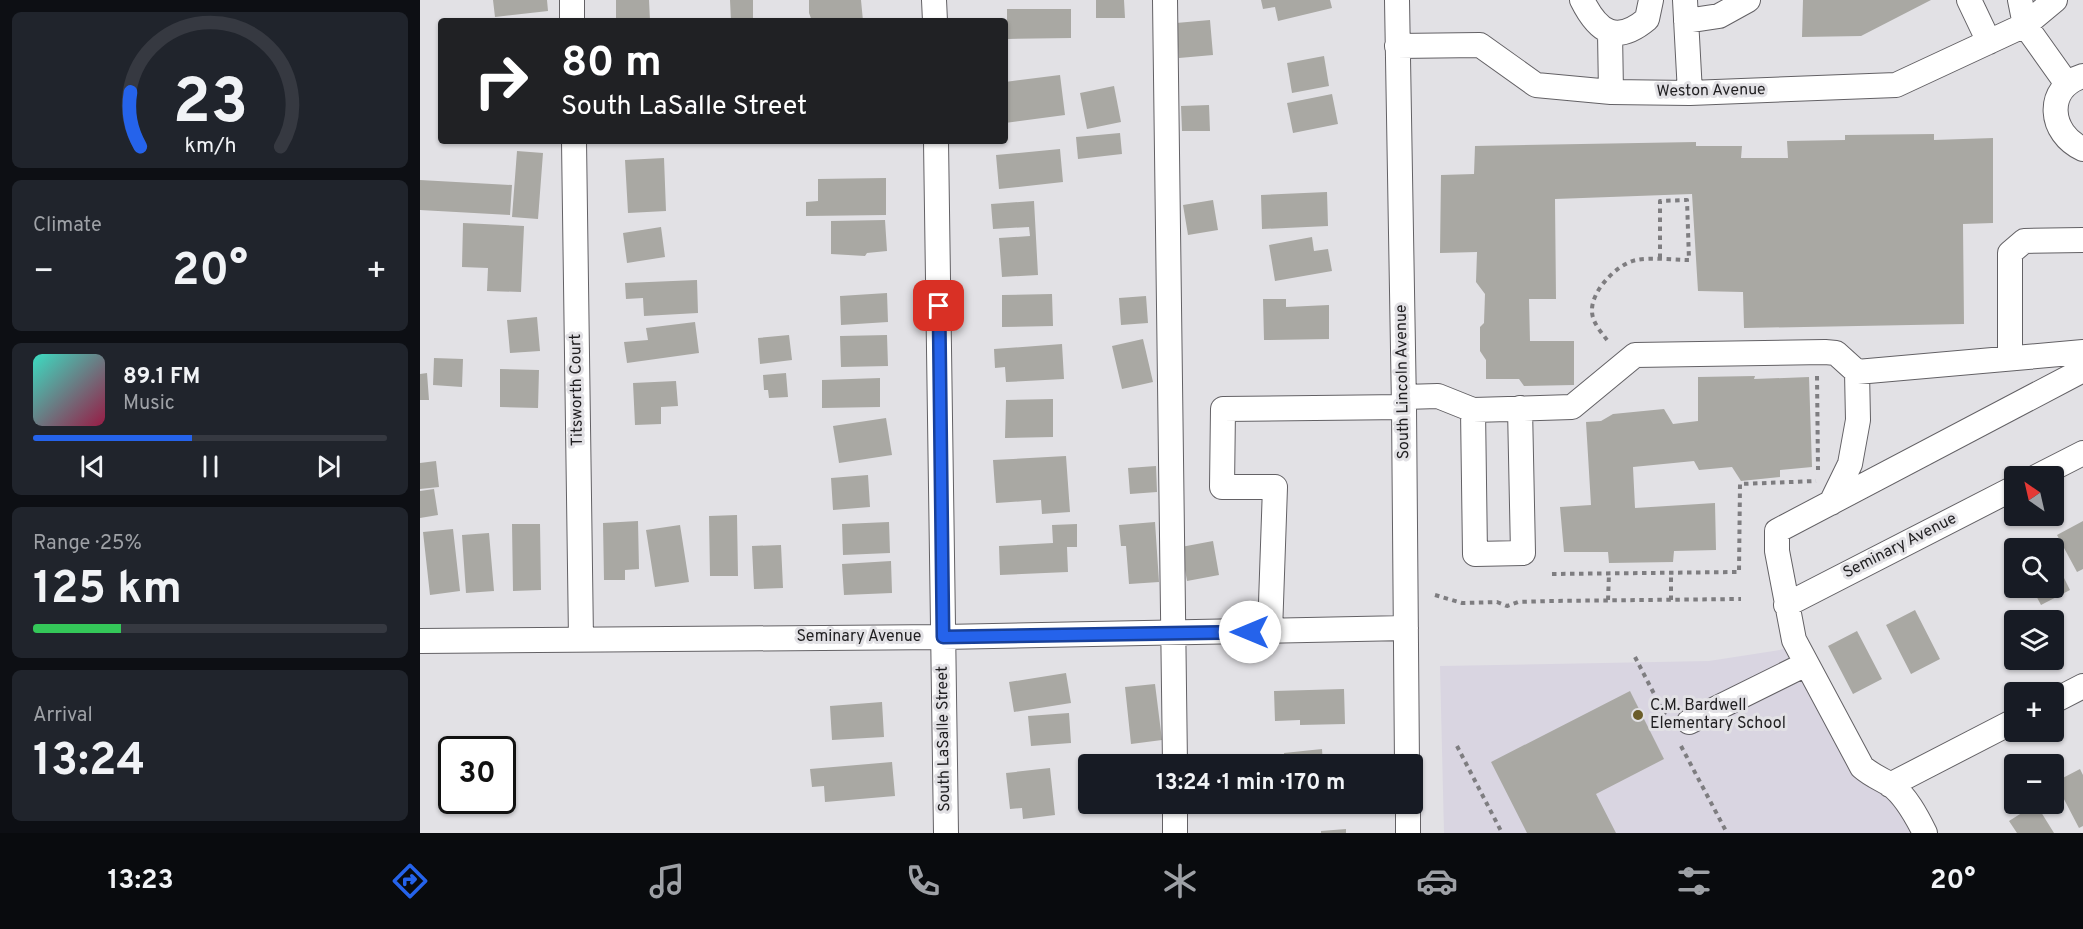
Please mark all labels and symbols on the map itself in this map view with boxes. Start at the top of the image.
street label: Weston Avenue [1656,80,1766,102]
pin [913,280,964,331]
street label: South Lincoln Avenue [1392,304,1414,460]
street label: Titsworth Court [566,333,588,447]
north arrow [2004,466,2064,526]
street label: Seminary Avenue [1840,509,1960,583]
position arrow [1218,600,1282,664]
street label: Seminary Avenue [797,627,921,647]
street label: South LaSalle Street [933,666,955,812]
place label: C.M. Bardwell Elementary School [1650,696,1786,734]
marker: C.M. Bardwell Elementary School [1631,708,1645,722]
speed limit sign: 30 [438,736,516,814]

